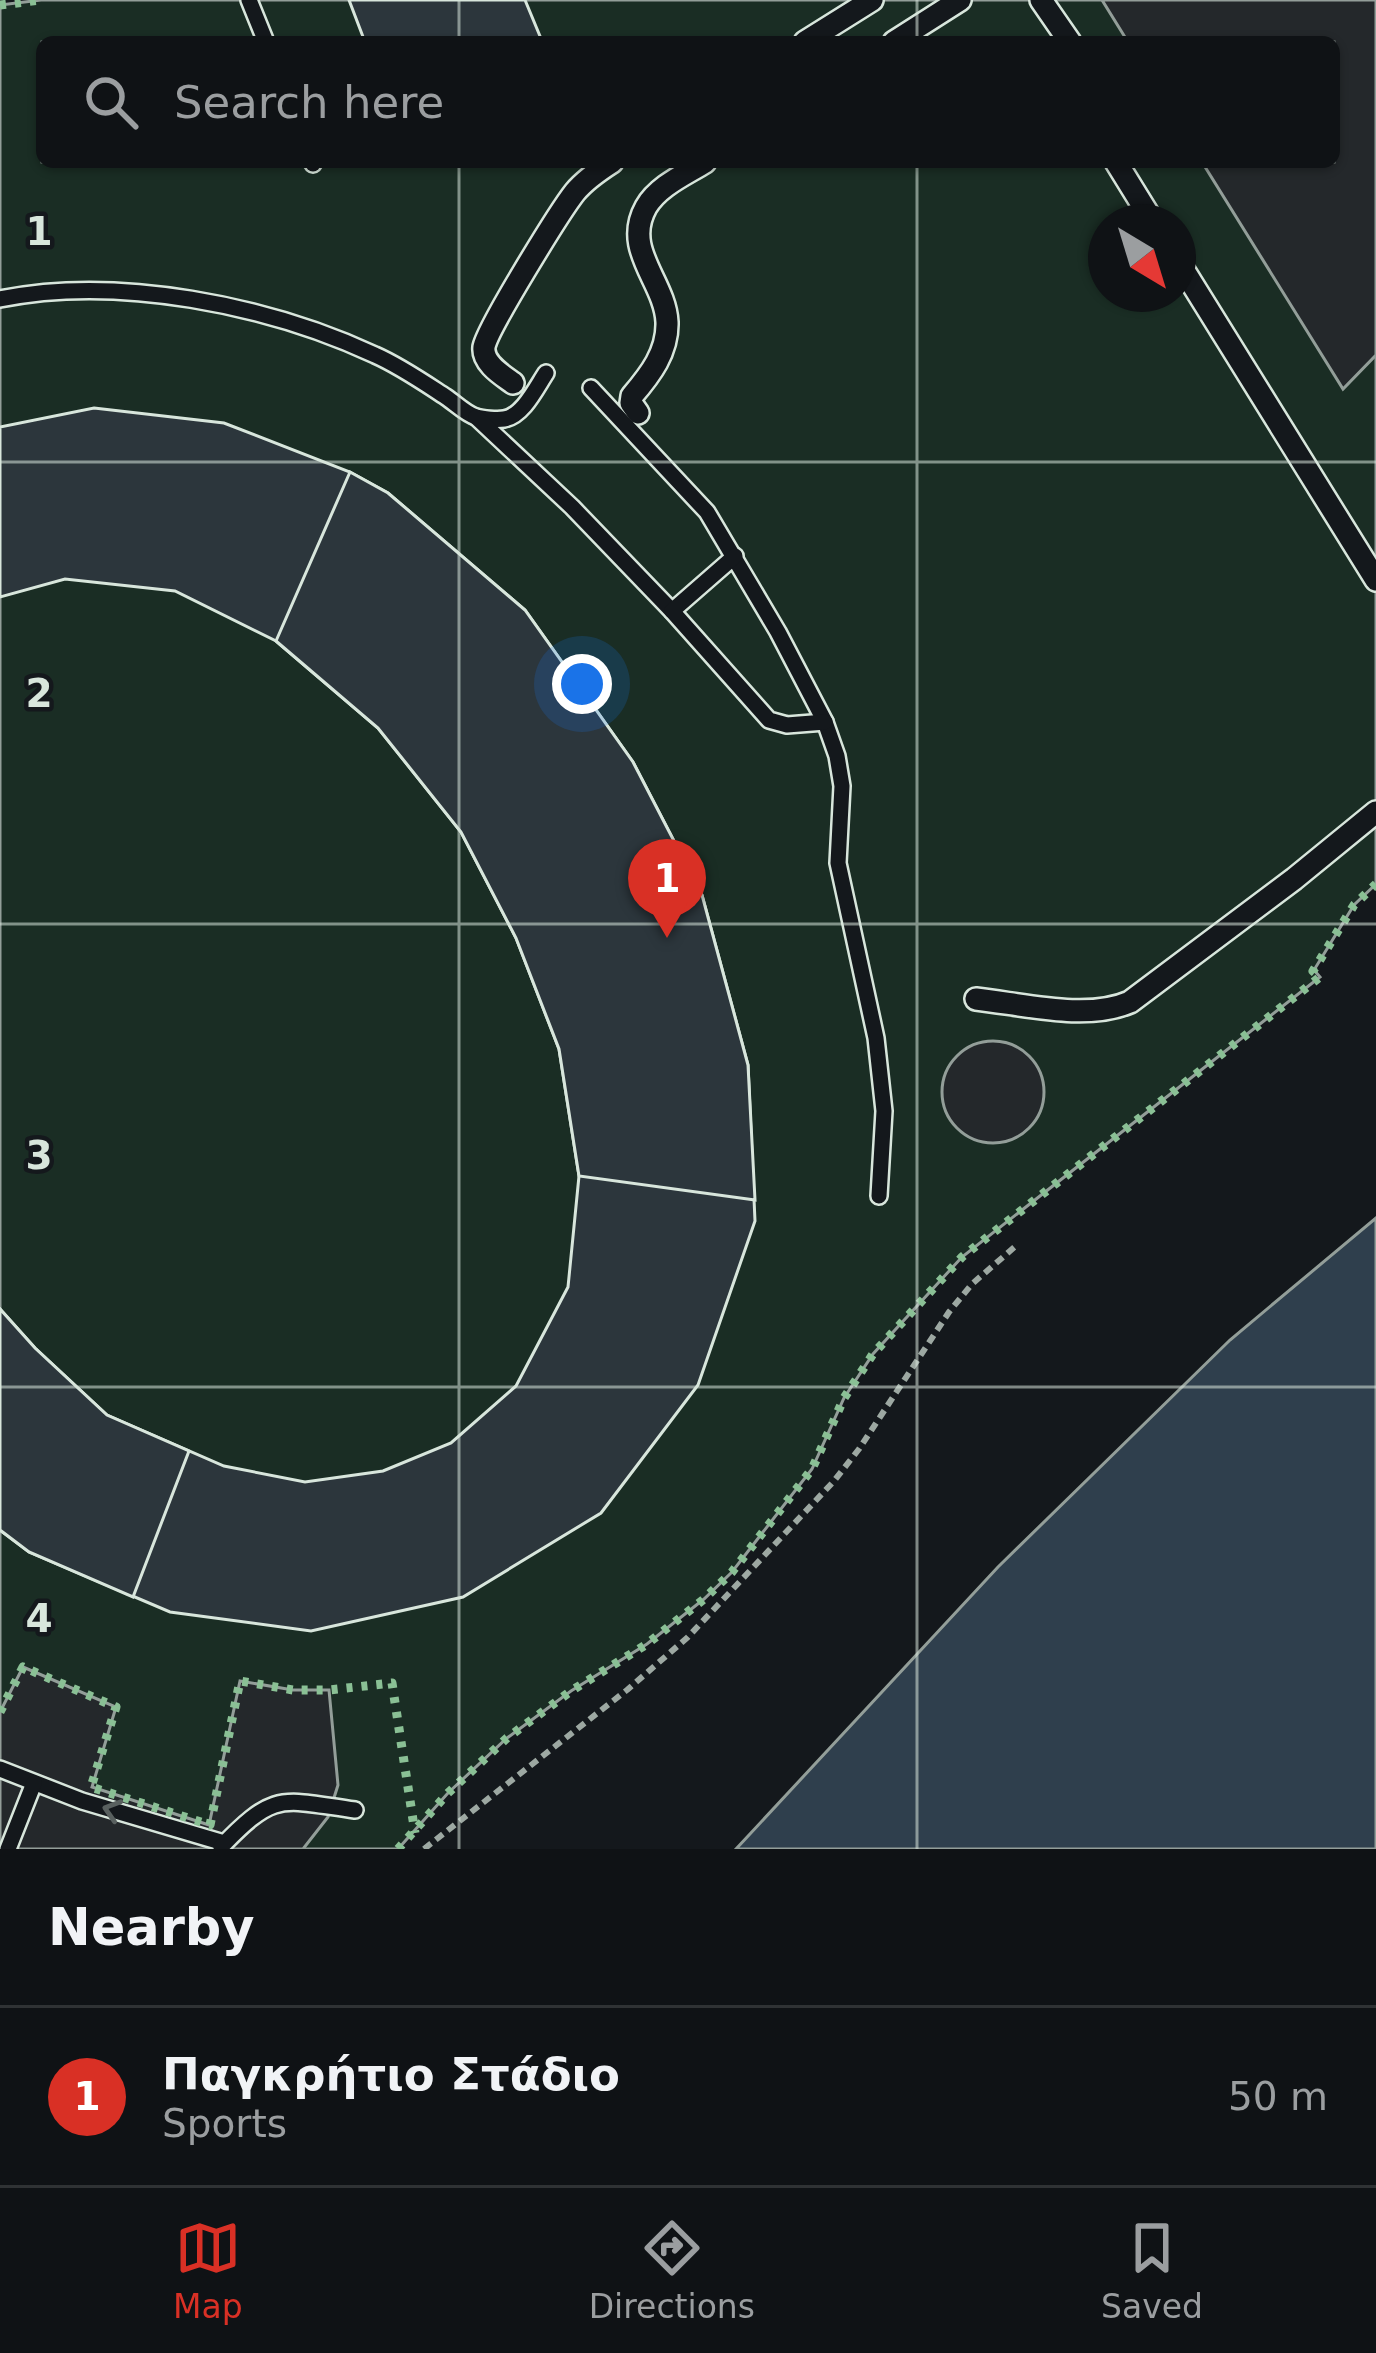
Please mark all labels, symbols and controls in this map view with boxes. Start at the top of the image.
search box [36,36,1340,168]
icon: search [78,69,144,135]
text: Search here [174,76,444,129]
north arrow [1088,204,1196,312]
text: 1 [25,209,53,254]
your location [552,654,612,714]
text: 2 [25,671,53,716]
pin: 1 [628,839,706,938]
text: 3 [25,1133,53,1178]
text: 4 [25,1596,53,1641]
one-way arrow [102,1799,123,1824]
text: Nearby [48,1898,255,1957]
text: Παγκρήτιο Στάδιο [162,2048,620,2101]
text: 1 [73,2074,101,2119]
text: 50 m [1228,2074,1328,2119]
text: Sports [162,2101,287,2146]
tab: Map [173,2215,243,2326]
tab: Directions [589,2215,755,2326]
tab: Saved [1101,2215,1203,2326]

